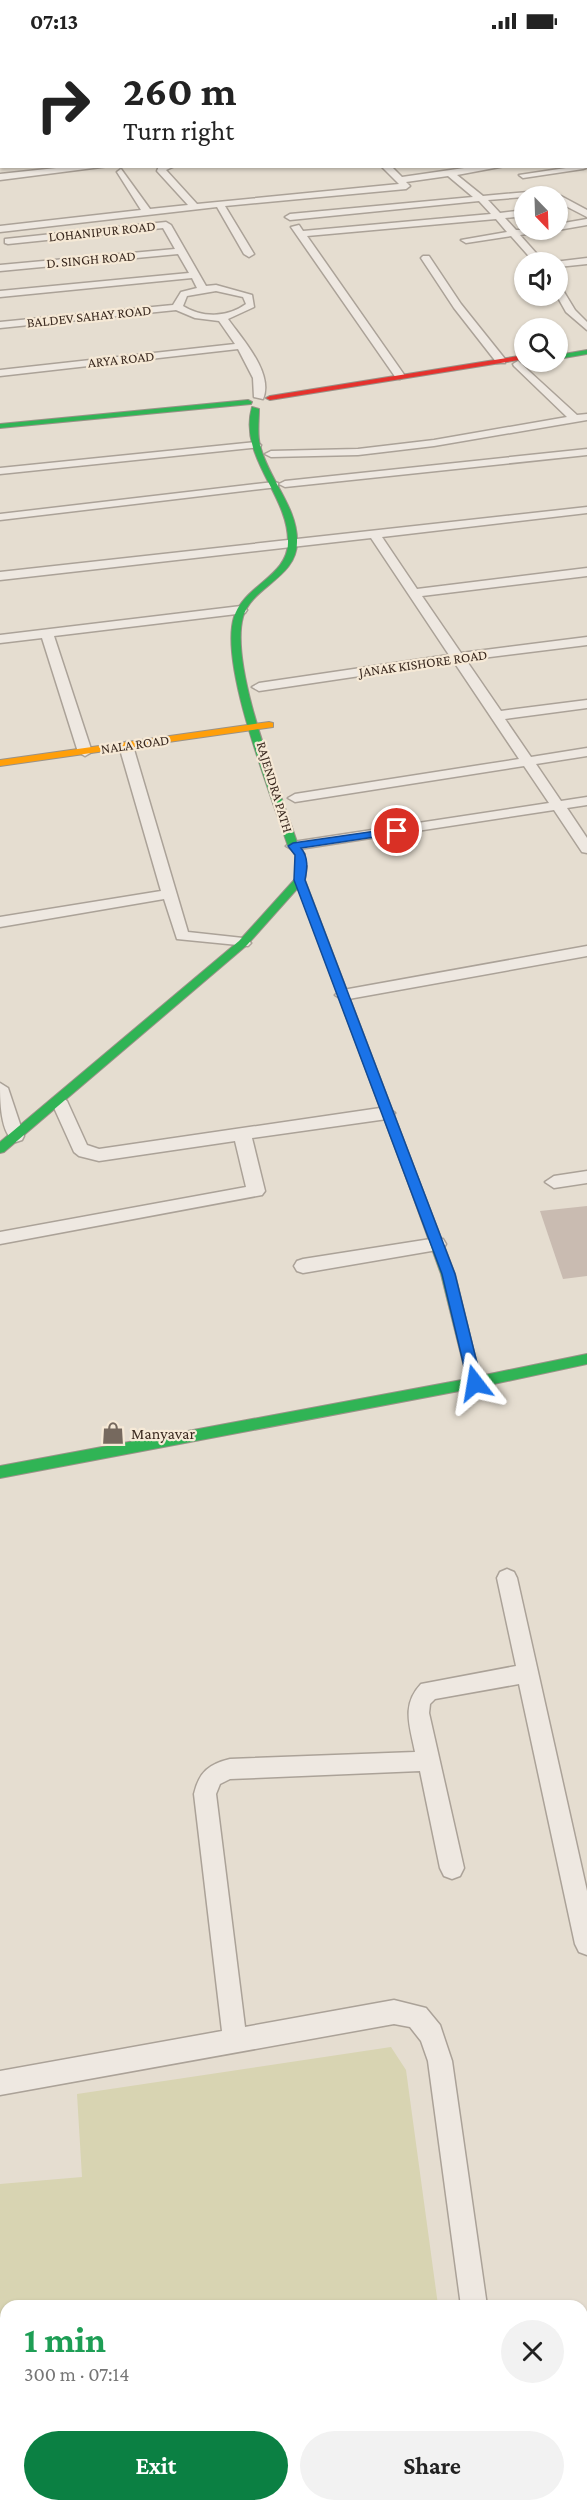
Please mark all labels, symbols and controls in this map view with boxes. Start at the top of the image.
text: 07:13 [30,9,78,34]
icon: right [24,66,102,144]
text: 260 m [123,67,237,114]
text: Turn right [123,116,234,146]
north arrow [514,186,568,240]
map controls [514,186,568,372]
street label: LOHANIPUR ROAD [48,217,156,245]
street label: D. SINGH ROAD [46,247,136,271]
button: sound [514,252,568,306]
street label: BALDEV SAHAY ROAD [26,301,152,331]
button: search [514,318,568,372]
street label: ARYA ROAD [87,348,155,370]
street label: JANAK KISHORE ROAD [356,646,488,680]
street label: NALA ROAD [100,731,170,757]
street label: RAJENDRA PATH [254,739,296,835]
pin [371,805,422,856]
icon: arrive [380,814,413,847]
position arrow [443,1351,507,1415]
shop icon: Manyavar [100,1420,126,1446]
place label: Manyavar [131,1425,196,1443]
text: 1 min [24,2320,106,2360]
button: close [501,2320,564,2383]
text: 300 m · 07:14 [24,2363,129,2385]
button: Exit [24,2431,288,2500]
button: Share [300,2431,564,2500]

